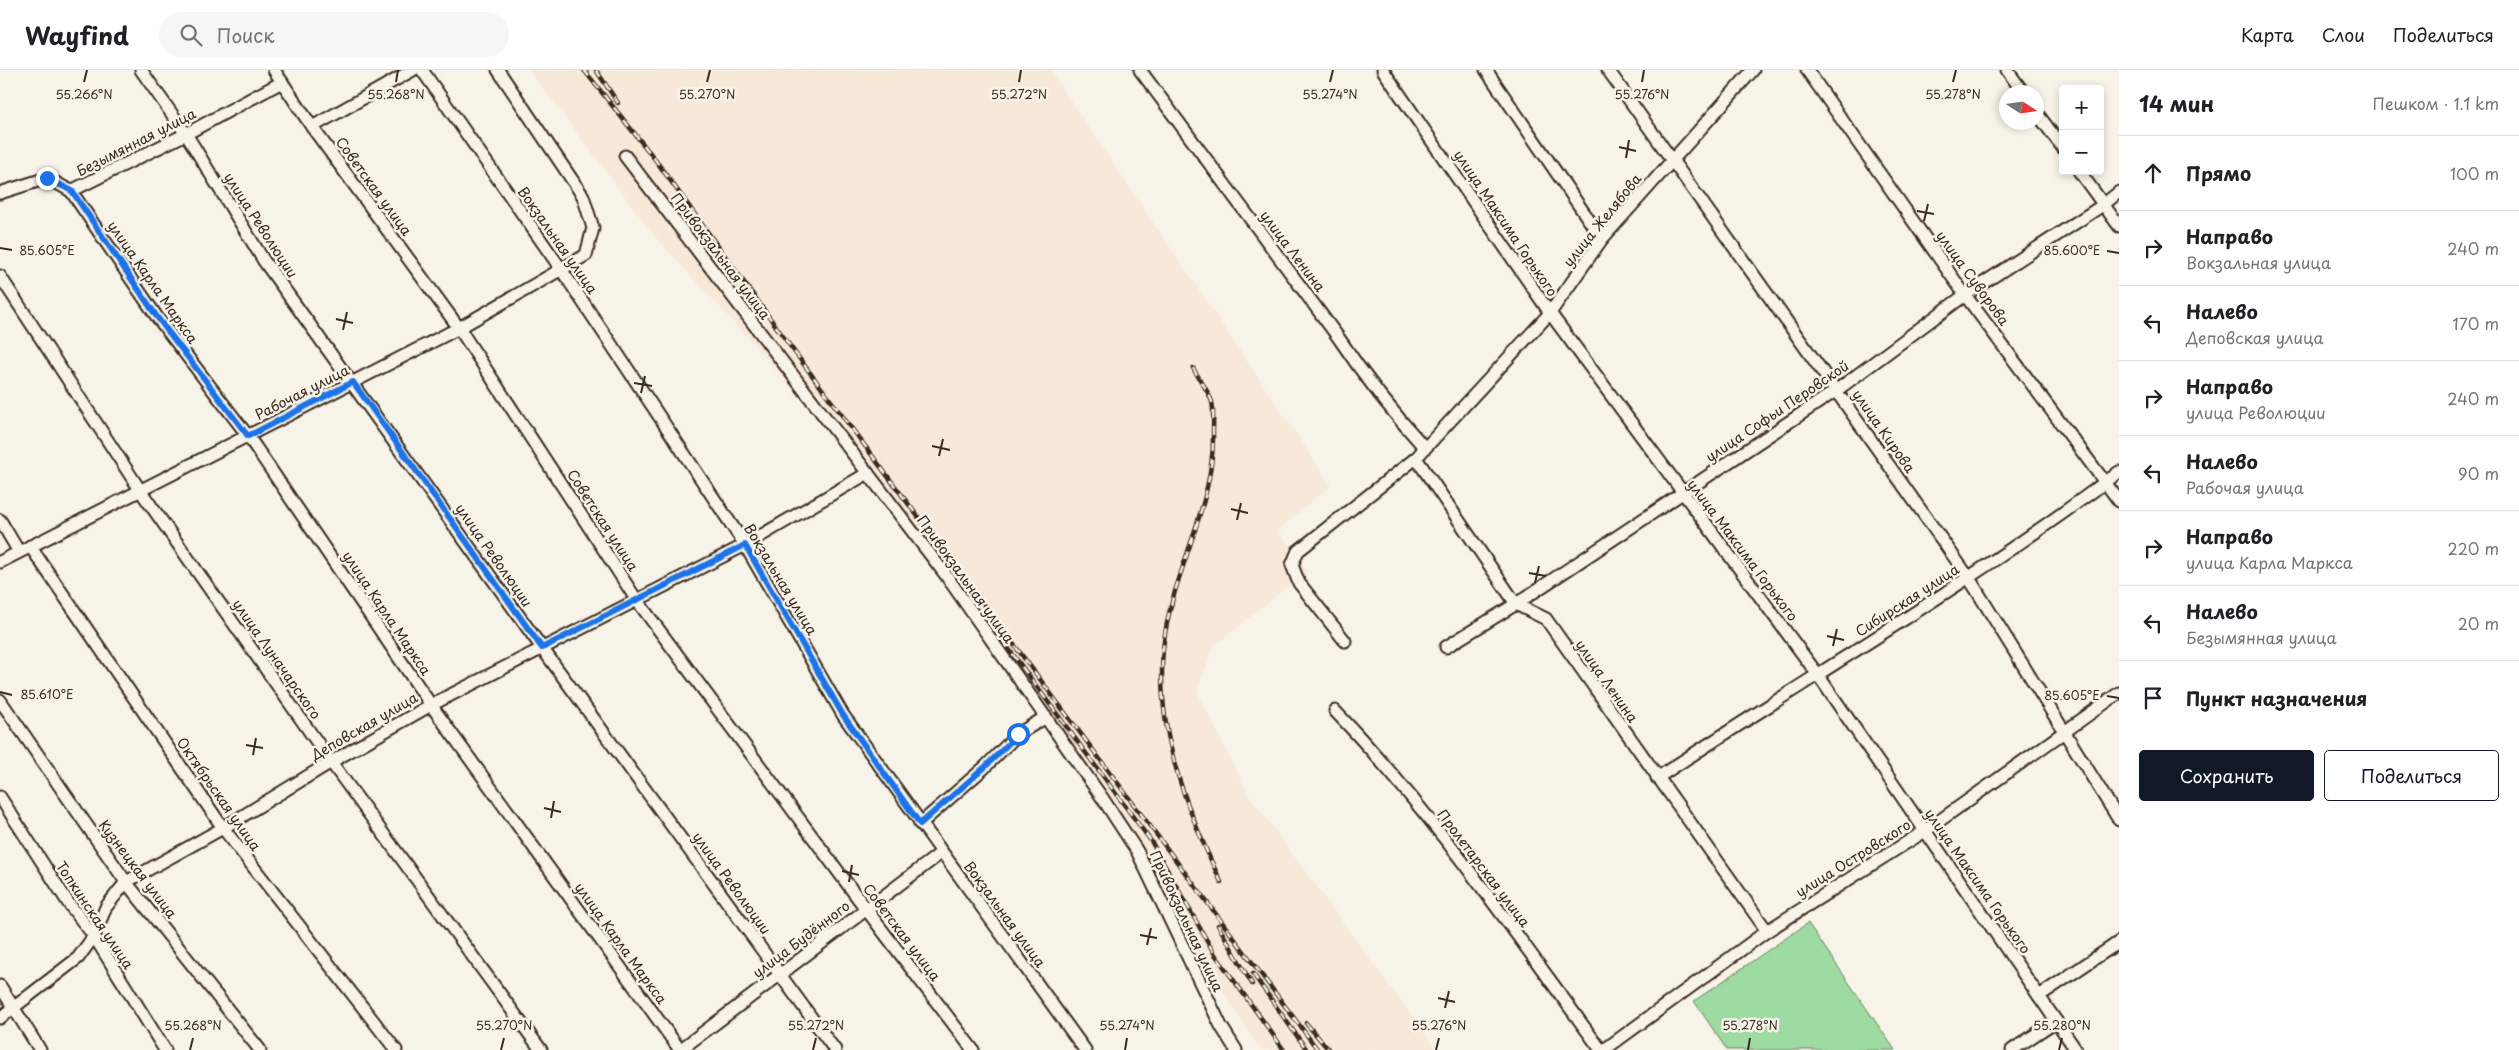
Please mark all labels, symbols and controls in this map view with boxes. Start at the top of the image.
search box [159,12,509,57]
text: Wayfind [25,17,129,53]
icon: search [177,21,205,49]
text: Поиск [217,21,275,49]
text: Карта [2241,21,2294,48]
text: Слои [2322,21,2365,48]
text: Поделиться [2393,21,2494,48]
text: 55.266°N [55,85,113,103]
text: 55.268°N [367,85,425,103]
text: 55.270°N [679,85,735,103]
text: 55.272°N [991,85,1047,103]
text: 55.274°N [1302,85,1358,103]
text: 55.276°N [1615,85,1669,103]
text: 55.278°N [1925,85,1981,103]
north arrow [1999,85,2044,130]
map controls [2059,85,2104,175]
button: + [2059,85,2104,130]
text: 14 мин [2139,87,2214,119]
text: Пешком · 1.1 km [2373,91,2499,115]
street label: Безымянная улица [73,103,200,181]
button: − [2059,130,2104,175]
street label: Советская улица [331,132,417,240]
street label: улица Максима Горького [1449,145,1563,301]
icon: ahead [2139,159,2167,187]
text: Прямо [2186,159,2251,187]
text: 100 m [2450,161,2499,185]
route end [36,167,59,190]
street label: улица Революции [219,168,303,282]
street label: улица Желябова [1558,169,1646,271]
street label: Вокзальная улица [513,182,603,298]
street label: Привокзальная улица [666,188,776,324]
street label: улица Ленина [1255,206,1331,296]
street label: улица Карла Маркса [103,216,204,348]
text: Направо [2186,222,2273,250]
street label: улица Суворова [1931,226,2015,330]
icon: right [2139,234,2167,262]
text: 240 m [2447,236,2499,260]
text: 85.605°E [19,241,75,259]
text: 85.600°E [2044,241,2100,259]
text: Вокзальная улица [2186,250,2331,274]
text: Налево [2186,297,2258,325]
icon: left [2139,309,2167,337]
text: 170 m [2453,311,2499,335]
text: Деповская улица [2186,325,2324,349]
street label: улица Софьи Перовской [1701,355,1853,467]
street label: Рабочая улица [251,359,353,425]
text: Направо [2186,372,2273,400]
icon: right [2139,384,2167,412]
street label: улица Кирова [1847,385,1921,477]
text: 240 m [2447,386,2499,410]
text: улица Революции [2186,400,2326,424]
text: Налево [2186,447,2258,475]
icon: left [2139,459,2167,487]
text: 90 m [2458,461,2499,485]
street label: Советская улица [562,465,644,575]
street label: улица Максима Горького [1683,475,1803,625]
text: Рабочая улица [2186,475,2304,499]
street label: улица Революции [450,499,538,611]
street label: Привокзальная улица [912,511,1020,648]
street label: Вокзальная улица [739,519,823,639]
text: Направо [2186,522,2273,550]
icon: right [2139,534,2167,562]
text: 220 m [2448,536,2499,560]
street label: улица Карла Маркса [337,547,437,680]
text: улица Карла Маркса [2186,550,2353,574]
street label: Сибирская улица [1851,558,1963,641]
street label: улица Луначарского [228,595,326,723]
text: Налево [2186,597,2258,625]
icon: left [2139,609,2167,637]
text: 20 m [2458,611,2499,635]
text: Безымянная улица [2186,625,2337,649]
street label: улица Ленина [1571,635,1644,727]
icon: arrive [2139,684,2167,712]
text: Пункт назначения [2186,684,2367,712]
text: 85.610°E [21,685,73,703]
text: 85.605°E [2044,686,2100,704]
street label: Деповская улица [306,687,422,766]
route start [1007,723,1030,746]
street label: Октябрьская улица [172,733,266,855]
button: Сохранить [2139,750,2314,801]
button: Поделиться [2324,750,2499,801]
street label: улица Максима Горького [1920,804,2036,958]
street label: Пролетарская улица [1433,805,1536,932]
street label: улица Островского [1791,814,1915,902]
street label: Кузнецкая улица [94,815,182,923]
street label: улица Революции [688,827,776,939]
street label: Привокзальная улица [1145,847,1229,995]
street label: Вокзальная улица [959,856,1051,972]
street label: Топкинская улица [51,857,139,973]
street label: улица Карла Маркса [570,878,673,1008]
street label: Советская улица [858,879,946,985]
street label: улица Будённого [748,895,854,983]
text: 55.268°N [164,1016,222,1034]
text: 55.270°N [476,1016,532,1034]
text: 55.272°N [788,1016,844,1034]
text: 55.274°N [1099,1016,1155,1034]
text: 55.276°N [1412,1016,1466,1034]
text: 55.278°N [1722,1016,1778,1034]
text: 55.280°N [2033,1016,2091,1034]

